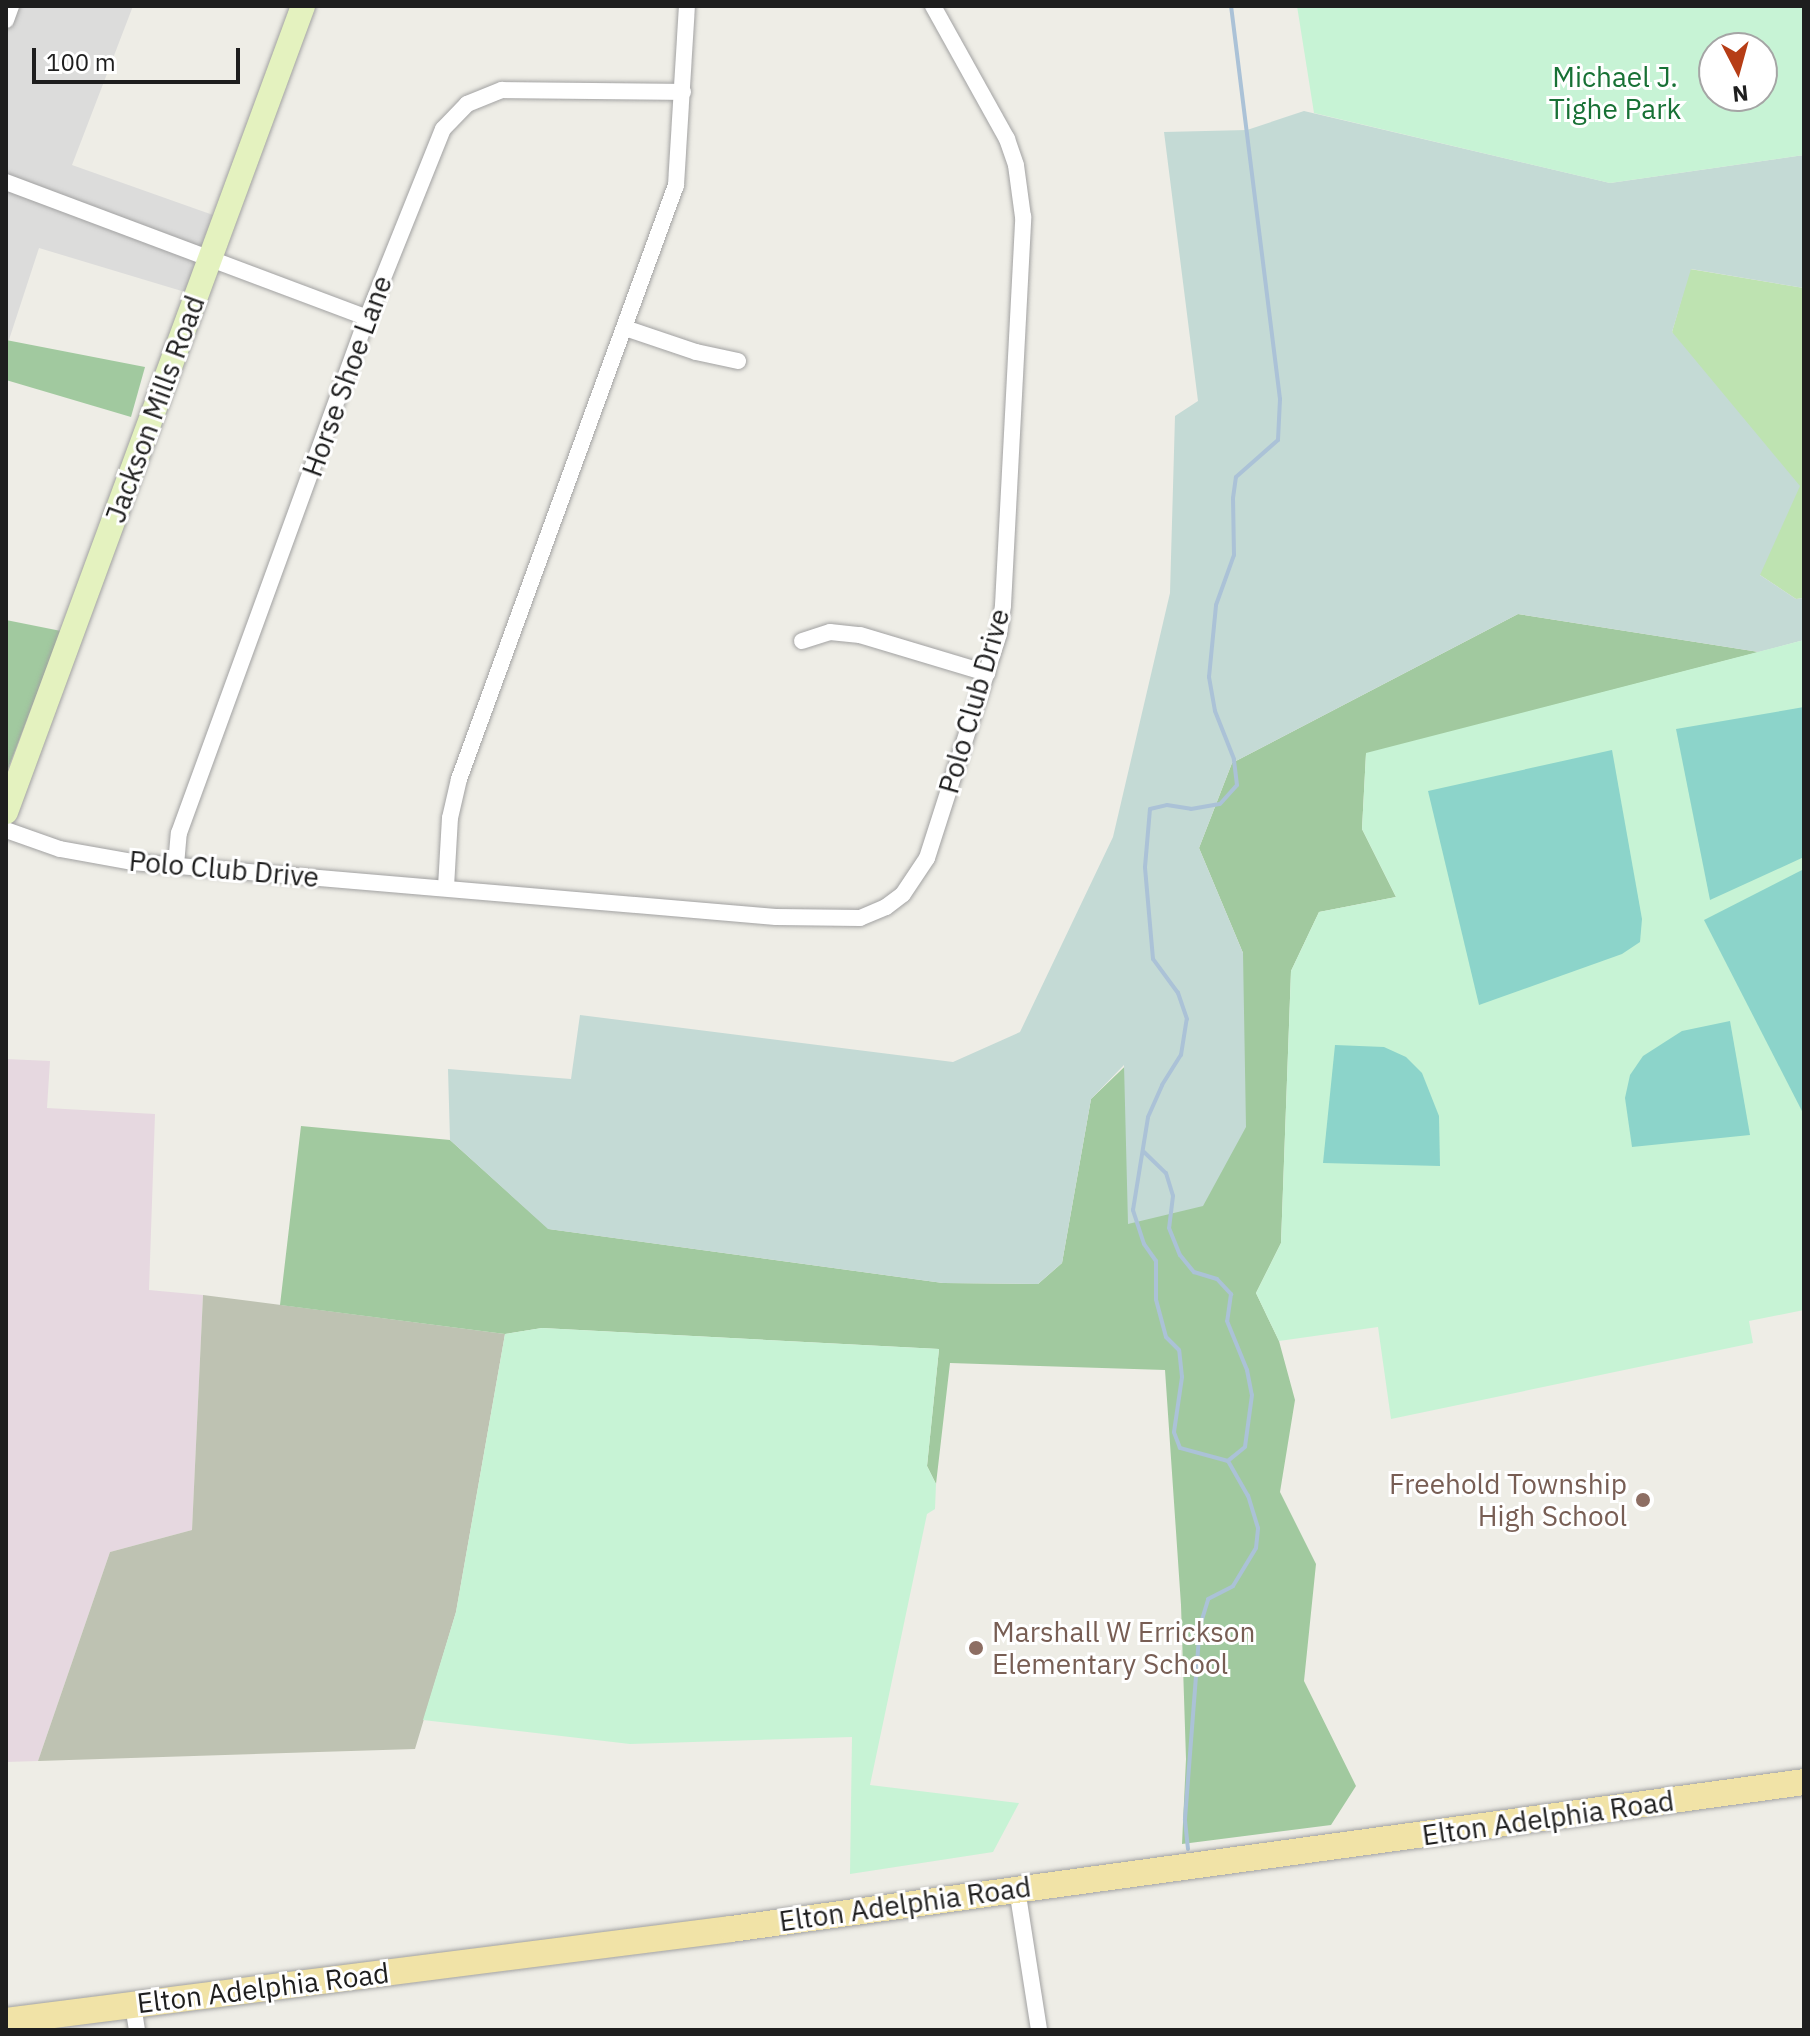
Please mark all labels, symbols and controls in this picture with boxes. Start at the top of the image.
scale bar [36,32,244,82]
north arrow [1698,32,1778,112]
text: 100 m [46,46,116,78]
park label: Michael J. Tighe Park [1549,60,1681,126]
text: N [1731,79,1750,110]
street label: Horse Shoe Lane [295,271,399,481]
street label: Jackson Mills Road [98,291,212,527]
street label: Polo Club Drive [932,605,1016,797]
street label: Polo Club Drive [128,844,320,894]
place label: Freehold Township High School [1389,1467,1627,1533]
marker: Freehold Township High School [1634,1491,1652,1509]
place label: Marshall W Errickson Elementary School [992,1615,1255,1681]
marker: Marshall W Errickson Elementary School [967,1639,985,1657]
street label: Elton Adelphia Road [1420,1784,1676,1852]
street label: Elton Adelphia Road [777,1870,1033,1938]
street label: Elton Adelphia Road [135,1956,391,2020]

